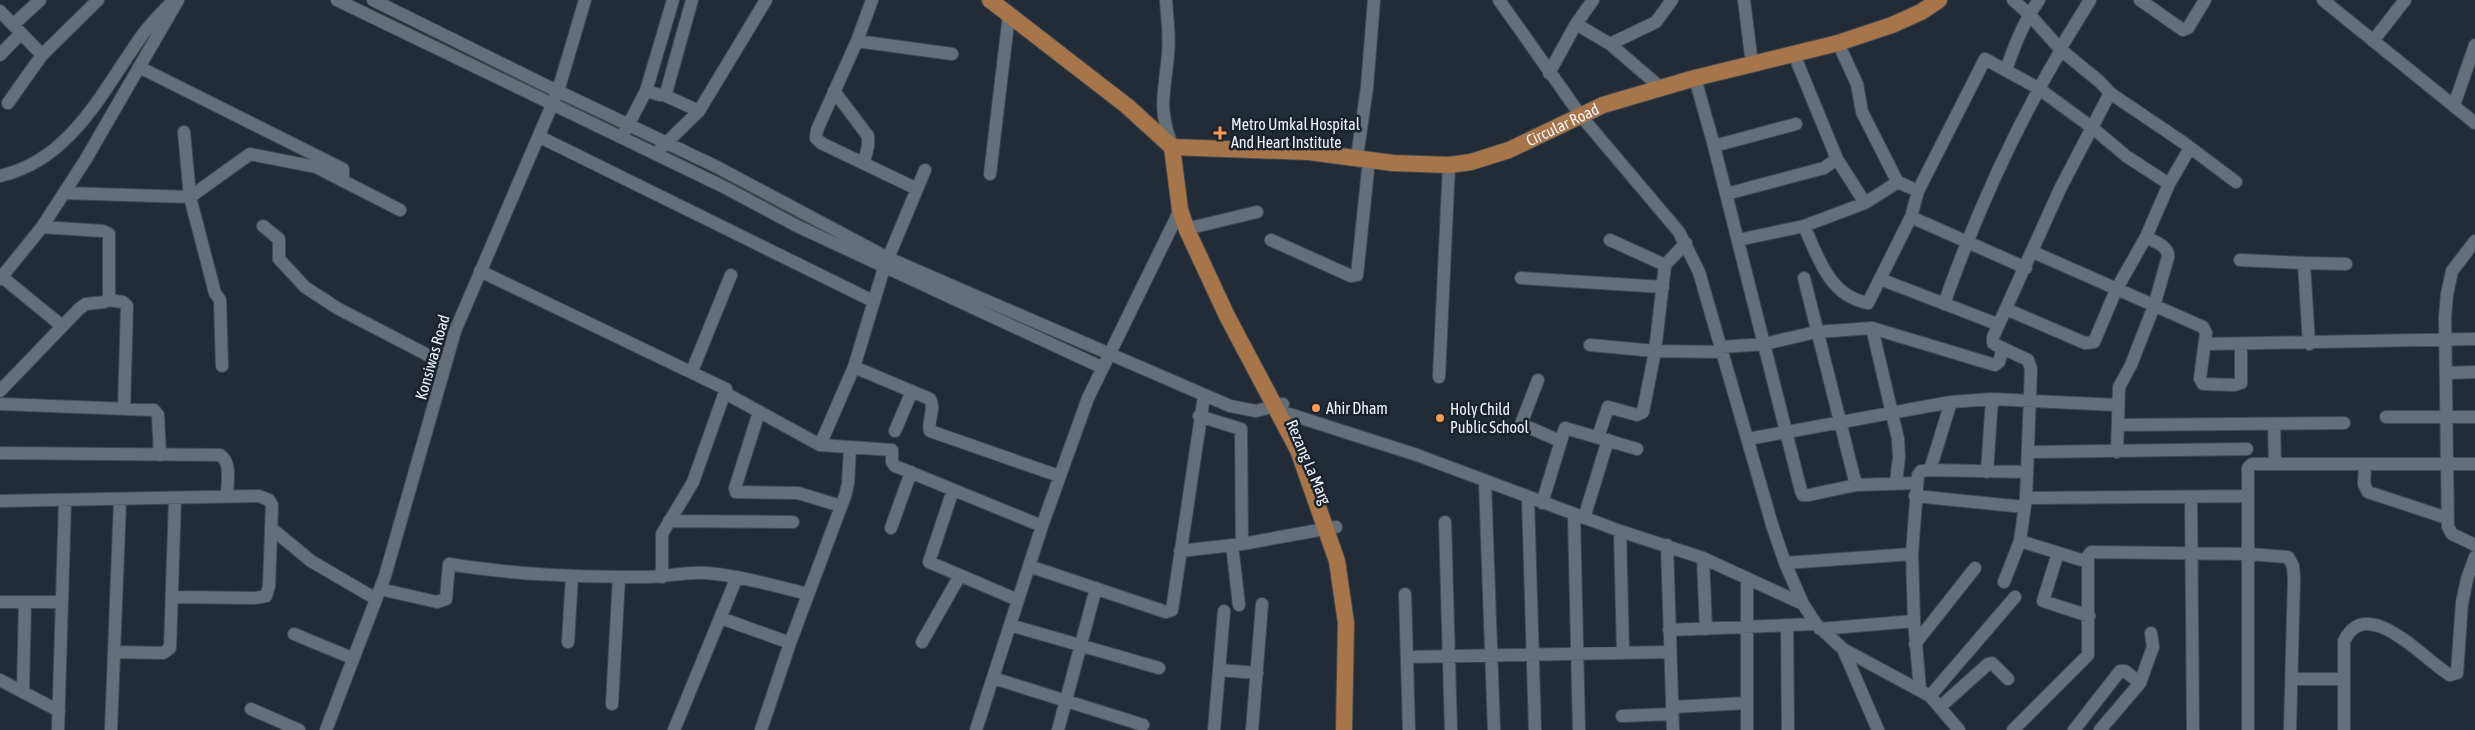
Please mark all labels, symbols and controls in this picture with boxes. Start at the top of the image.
street label: Circular Road [1523,99,1602,150]
place label: Metro Umkal Hospital And Heart Institute [1231,115,1361,151]
marker: Metro Umkal Hospital And Heart Institute [1213,126,1227,140]
street label: Konsiwas Road [411,313,453,401]
place label: Ahir Dham [1326,399,1388,417]
place label: Holy Child Public School [1450,400,1530,436]
marker: Ahir Dham [1310,402,1322,414]
marker: Holy Child Public School [1434,412,1446,424]
street label: Rezang La Marg [1282,417,1335,508]

